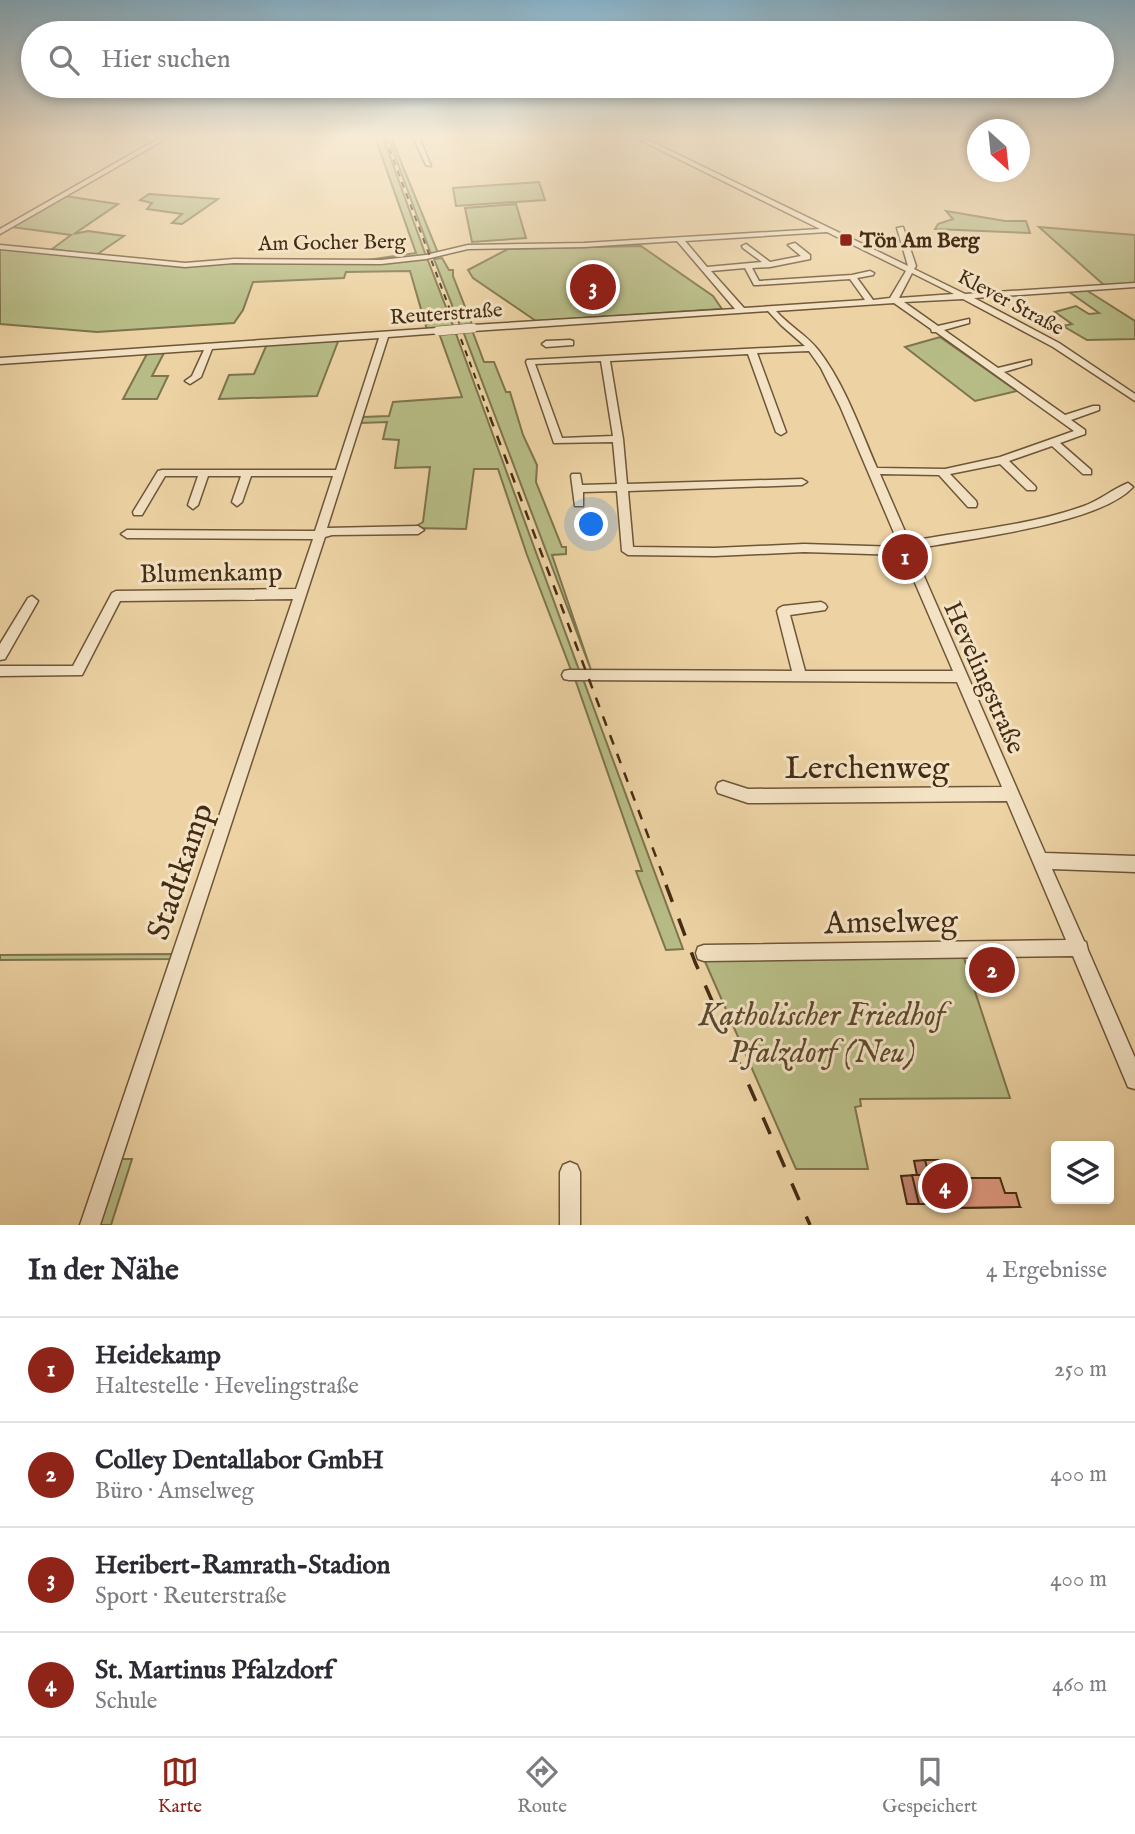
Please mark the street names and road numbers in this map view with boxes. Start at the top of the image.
street label: Am Gocher Berg [257,229,407,258]
street label: Klever Straße [952,264,1069,343]
street label: Reuterstraße [389,297,504,332]
street label: Blumenkamp [139,556,283,591]
street label: Hevelingstraße [935,596,1032,759]
street label: Lerchenweg [785,749,950,790]
street label: Stadtkamp [139,798,224,946]
street label: Amselweg [823,902,959,945]

